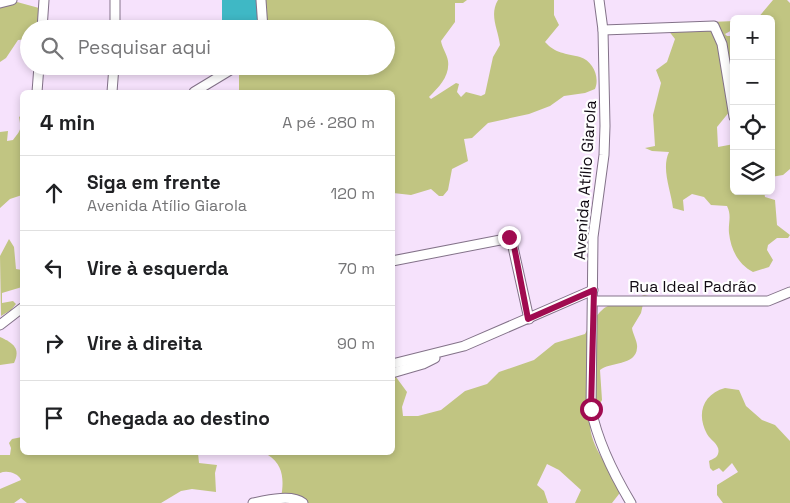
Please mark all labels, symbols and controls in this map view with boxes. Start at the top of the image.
map controls [730,15,775,195]
button: + [730,15,775,60]
search box [20,20,395,75]
icon: search [38,34,66,62]
text: Pesquisar aqui [78,35,211,60]
button: − [730,60,775,105]
street label: Avenida Atílio Giarola [569,99,601,261]
button: locate [730,105,775,150]
text: 4 min [40,109,95,136]
text: A pé · 280 m [282,112,375,133]
button: layers [730,150,775,195]
text: Siga em frente [87,170,221,195]
icon: ahead [40,179,68,207]
text: 120 m [331,183,375,204]
text: Avenida Atílio Giarola [87,195,247,216]
route end [498,226,521,249]
icon: left [40,254,68,282]
text: Vire à esquerda [87,256,229,281]
text: 70 m [338,258,375,279]
street label: Rua Ideal Padrão [629,276,757,297]
icon: right [40,329,68,357]
text: Vire à direita [87,331,203,356]
text: 90 m [337,333,375,354]
route start [580,398,603,421]
icon: arrive [40,404,68,432]
text: Chegada ao destino [87,406,270,431]

